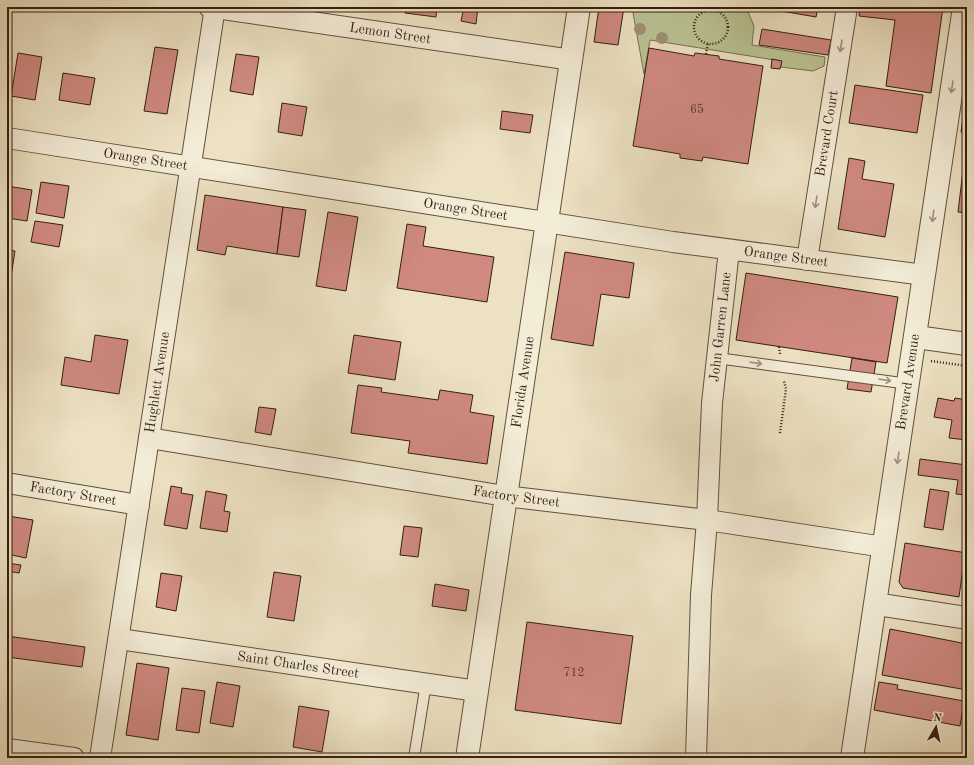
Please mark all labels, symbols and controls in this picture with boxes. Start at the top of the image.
street label: Lemon Street [348,21,432,46]
one-way arrow [836,39,844,52]
one-way arrow [948,80,956,93]
street label: Brevard Court [813,89,841,178]
house number: 65 [690,103,704,116]
street label: Orange Street [102,146,189,173]
one-way arrow [812,195,820,208]
street label: Orange Street [422,196,509,223]
one-way arrow [929,209,937,222]
street label: Orange Street [743,244,829,269]
street label: John Garren Lane [707,271,734,383]
street label: Hughlett Avenue [143,331,172,434]
street label: Brevard Avenue [894,333,922,431]
street label: Florida Avenue [509,335,537,429]
one-way arrow [749,359,762,367]
one-way arrow [878,377,891,384]
one-way arrow [894,451,902,464]
street label: Factory Street [29,480,118,508]
street label: Factory Street [472,484,561,509]
street label: Saint Charles Street [236,649,360,681]
house number: 712 [564,667,584,679]
north arrow [916,707,956,747]
text: N [932,713,943,725]

